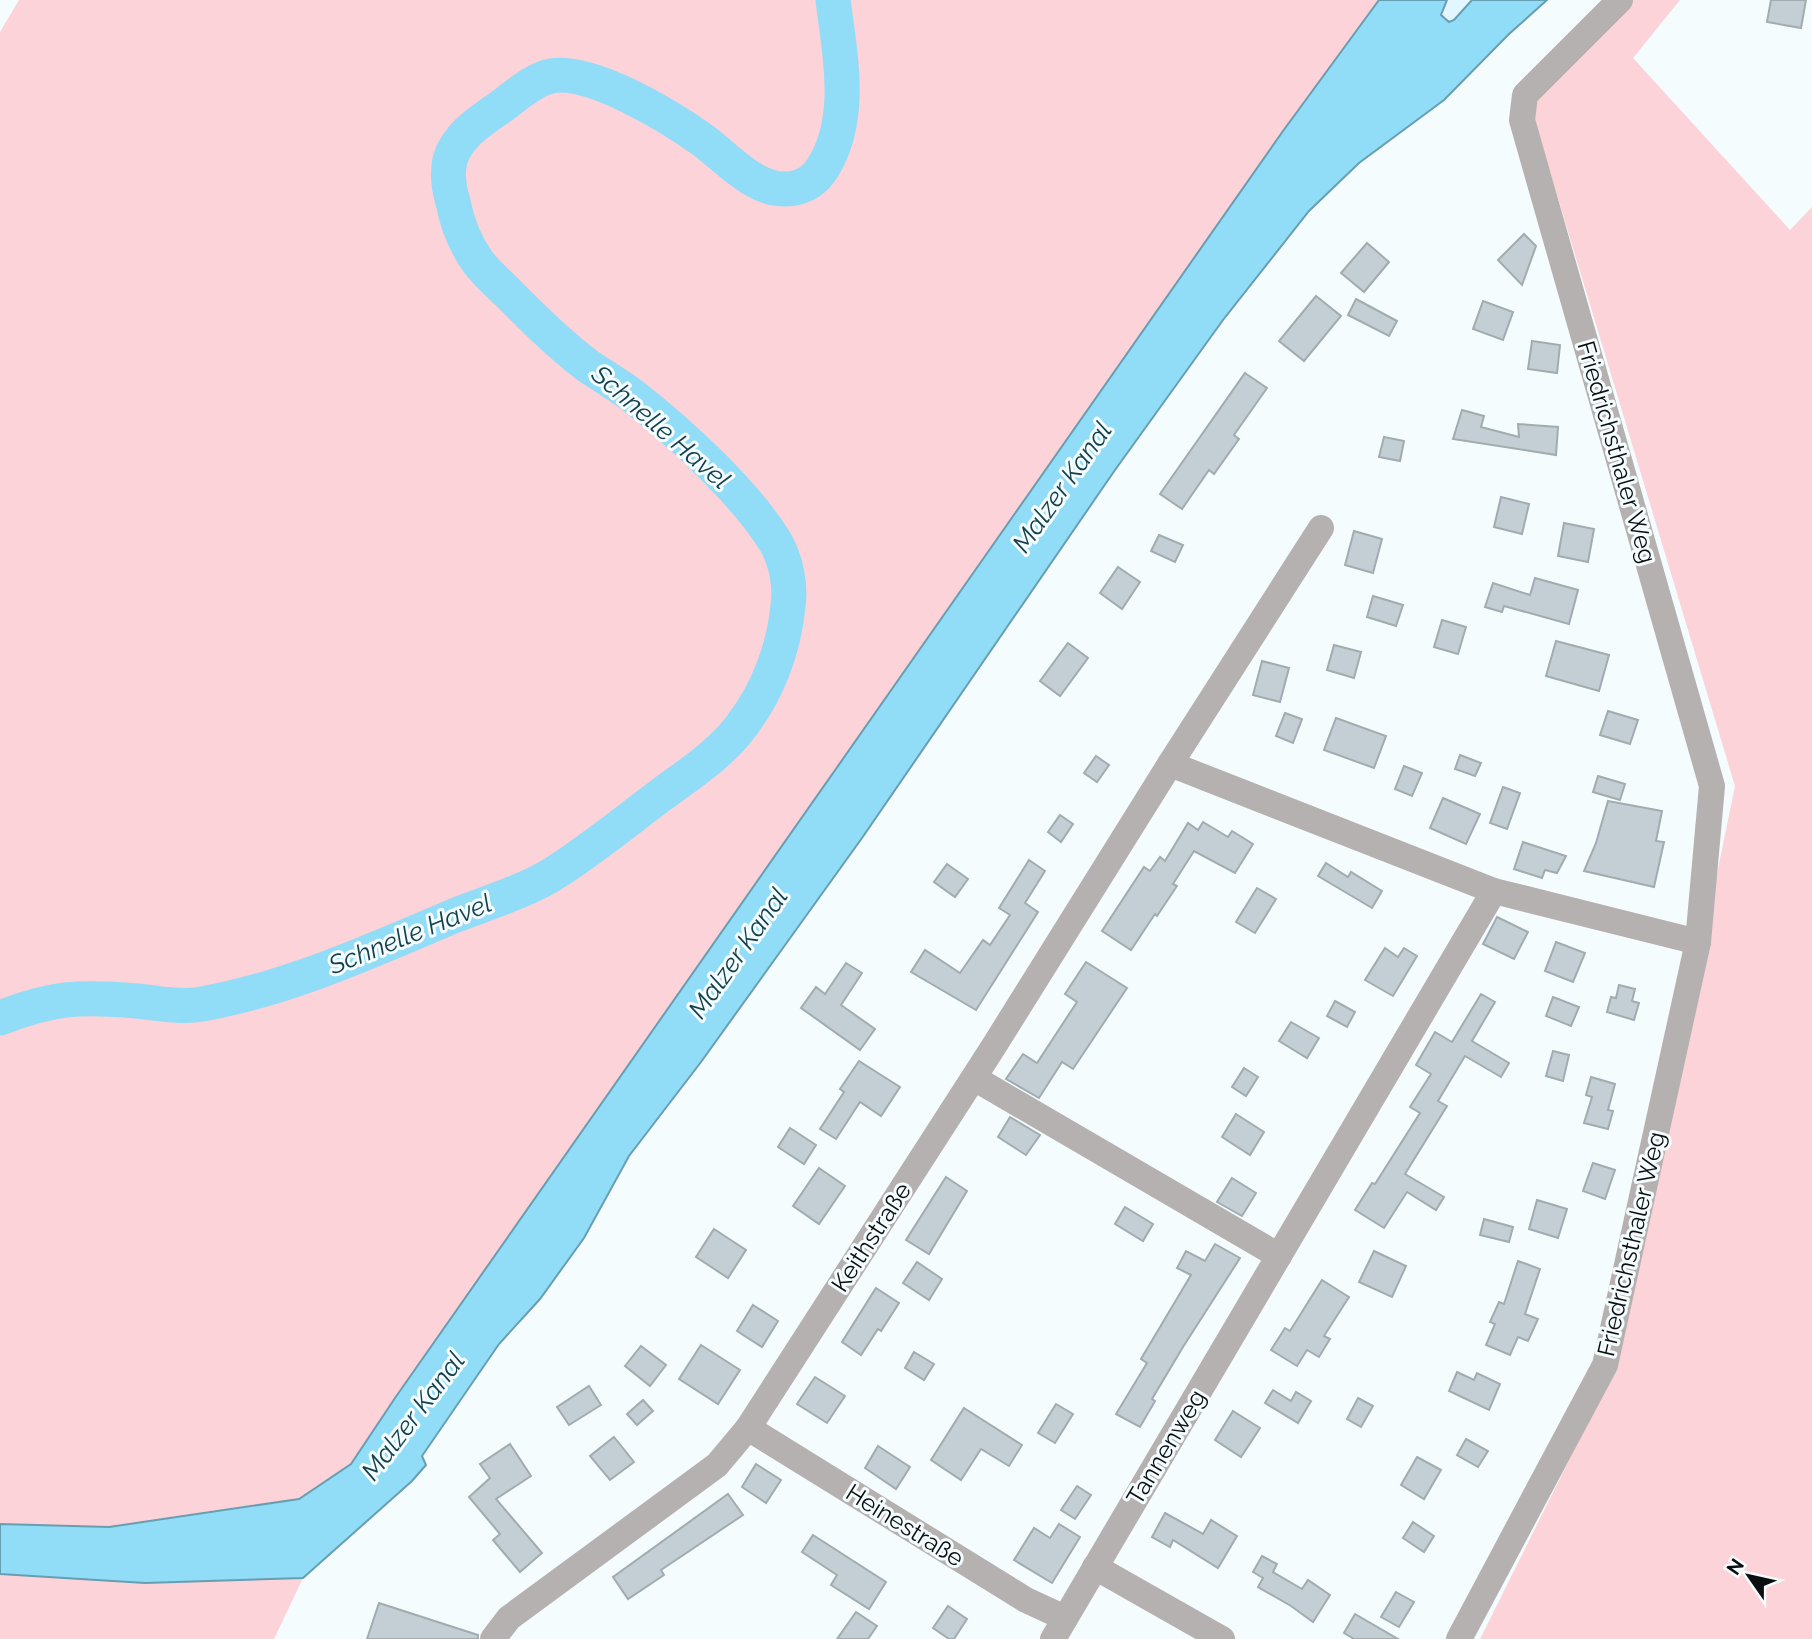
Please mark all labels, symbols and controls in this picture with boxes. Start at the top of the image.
street label: Friedrichsthaler Weg [1571,338,1663,566]
water label: Schnelle Havel [585,358,736,495]
water label: Malzer Kanal [1006,416,1118,558]
water label: Malzer Kanal [682,882,794,1024]
water label: Schnelle Havel [323,888,496,981]
street label: Friedrichsthaler Weg [1591,1129,1671,1359]
street label: Keithstraße [825,1177,917,1297]
water label: Malzer Kanal [355,1346,471,1486]
street label: Tannenweg [1120,1384,1212,1510]
street label: Heinestraße [841,1477,969,1573]
north arrow [1714,1541,1784,1611]
text: N [1722,1554,1748,1579]

